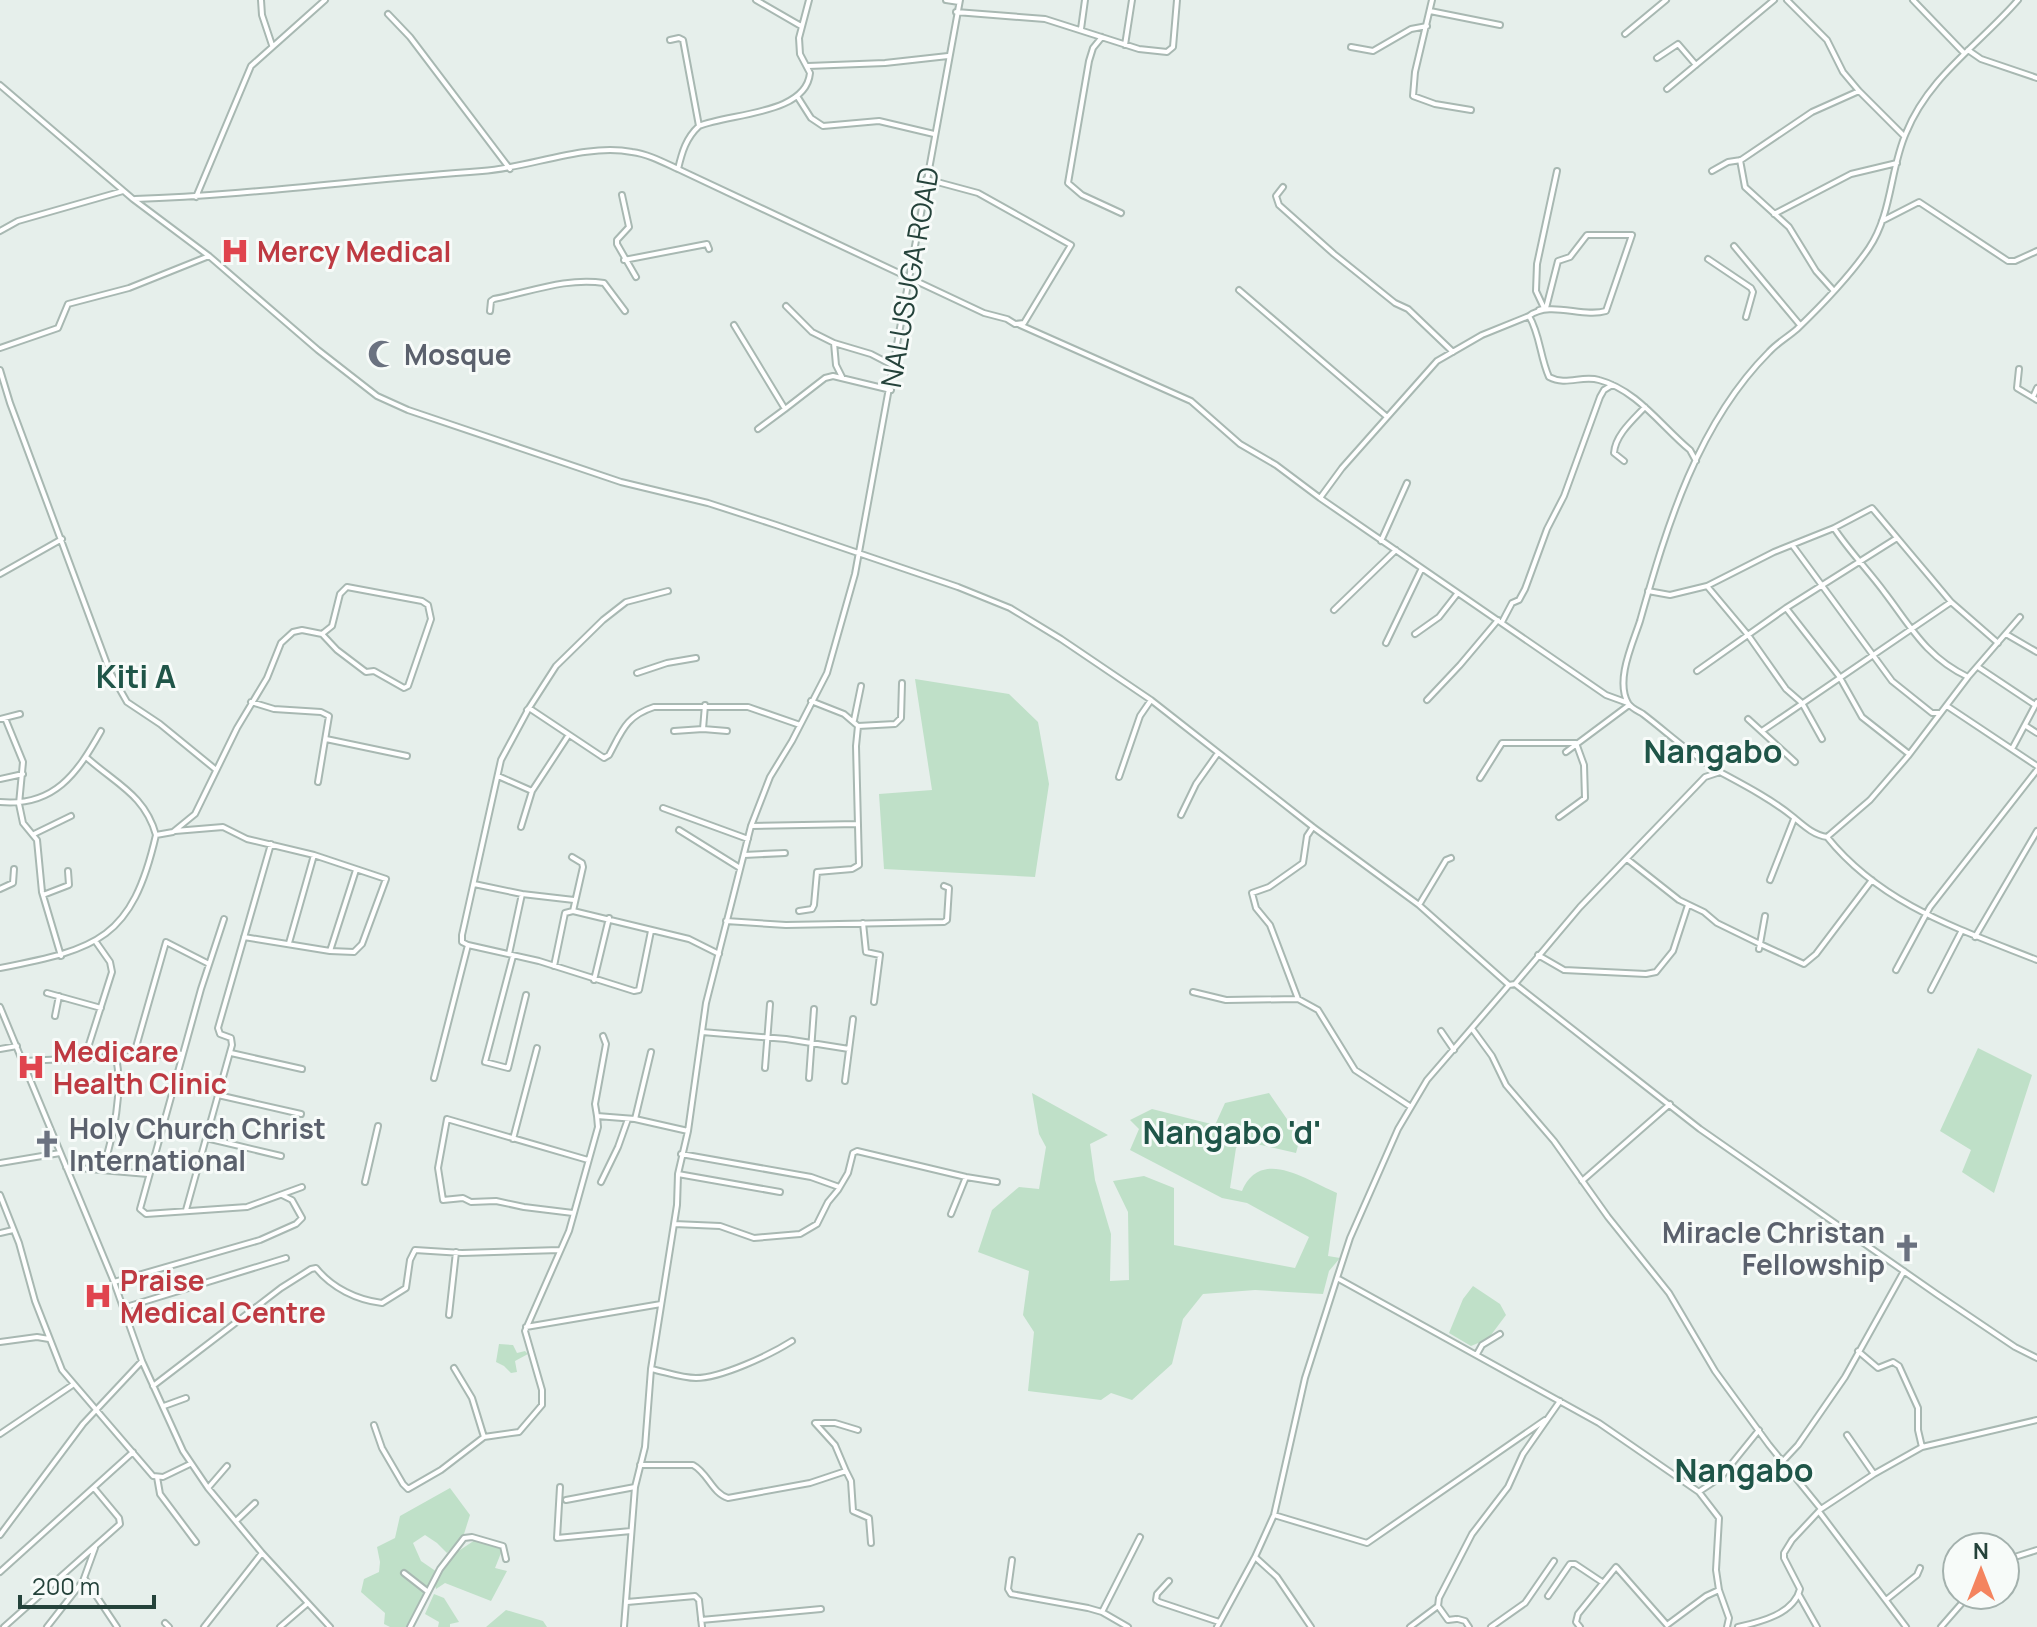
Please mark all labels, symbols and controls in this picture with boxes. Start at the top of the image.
street label: NALUSUGA ROAD [871,164,947,390]
place label: Mercy Medical [257,232,451,270]
hospital icon: Mercy Medical [220,236,250,266]
place label: Mosque [404,335,512,373]
mosque icon: Mosque [367,339,397,369]
district label: Kiti A [96,654,176,698]
district label: Nangabo [1643,729,1783,773]
place label: Medicare Health Clinic [53,1032,227,1102]
hospital icon: Medicare Health Clinic [16,1052,46,1082]
place label: Holy Church Christ International [69,1109,326,1179]
district label: Nangabo 'd' [1142,1110,1322,1154]
church icon: Holy Church Christ International [32,1129,62,1159]
place label: Miracle Christan Fellowship [1662,1213,1885,1283]
church icon: Miracle Christan Fellowship [1892,1233,1922,1263]
place label: Praise Medical Centre [120,1261,326,1331]
hospital icon: Praise Medical Centre [83,1281,113,1311]
district label: Nangabo [1674,1448,1814,1492]
north arrow [1941,1531,2021,1611]
text: N [1973,1536,1989,1566]
scale bar [20,1559,154,1609]
text: 200 m [32,1569,100,1602]

